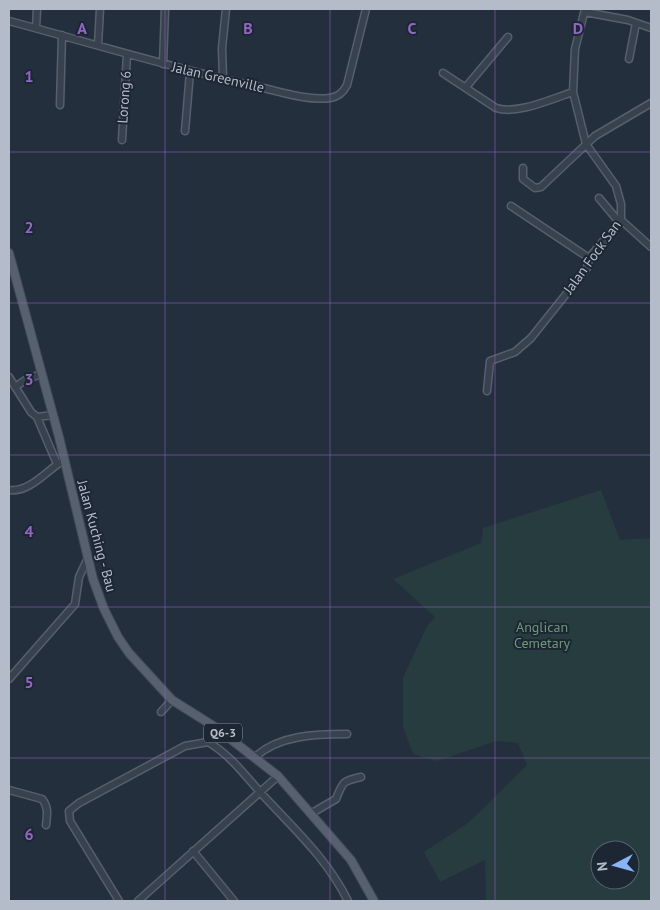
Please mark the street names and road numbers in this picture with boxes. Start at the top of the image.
street label: Jalan Greenville [169,57,266,96]
street label: Lorong 6 [113,70,135,124]
street label: Jalan Fock San [559,217,625,298]
street label: Jalan Kuching - Bau [73,477,121,594]
road number: Q6-3 [204,724,242,742]

